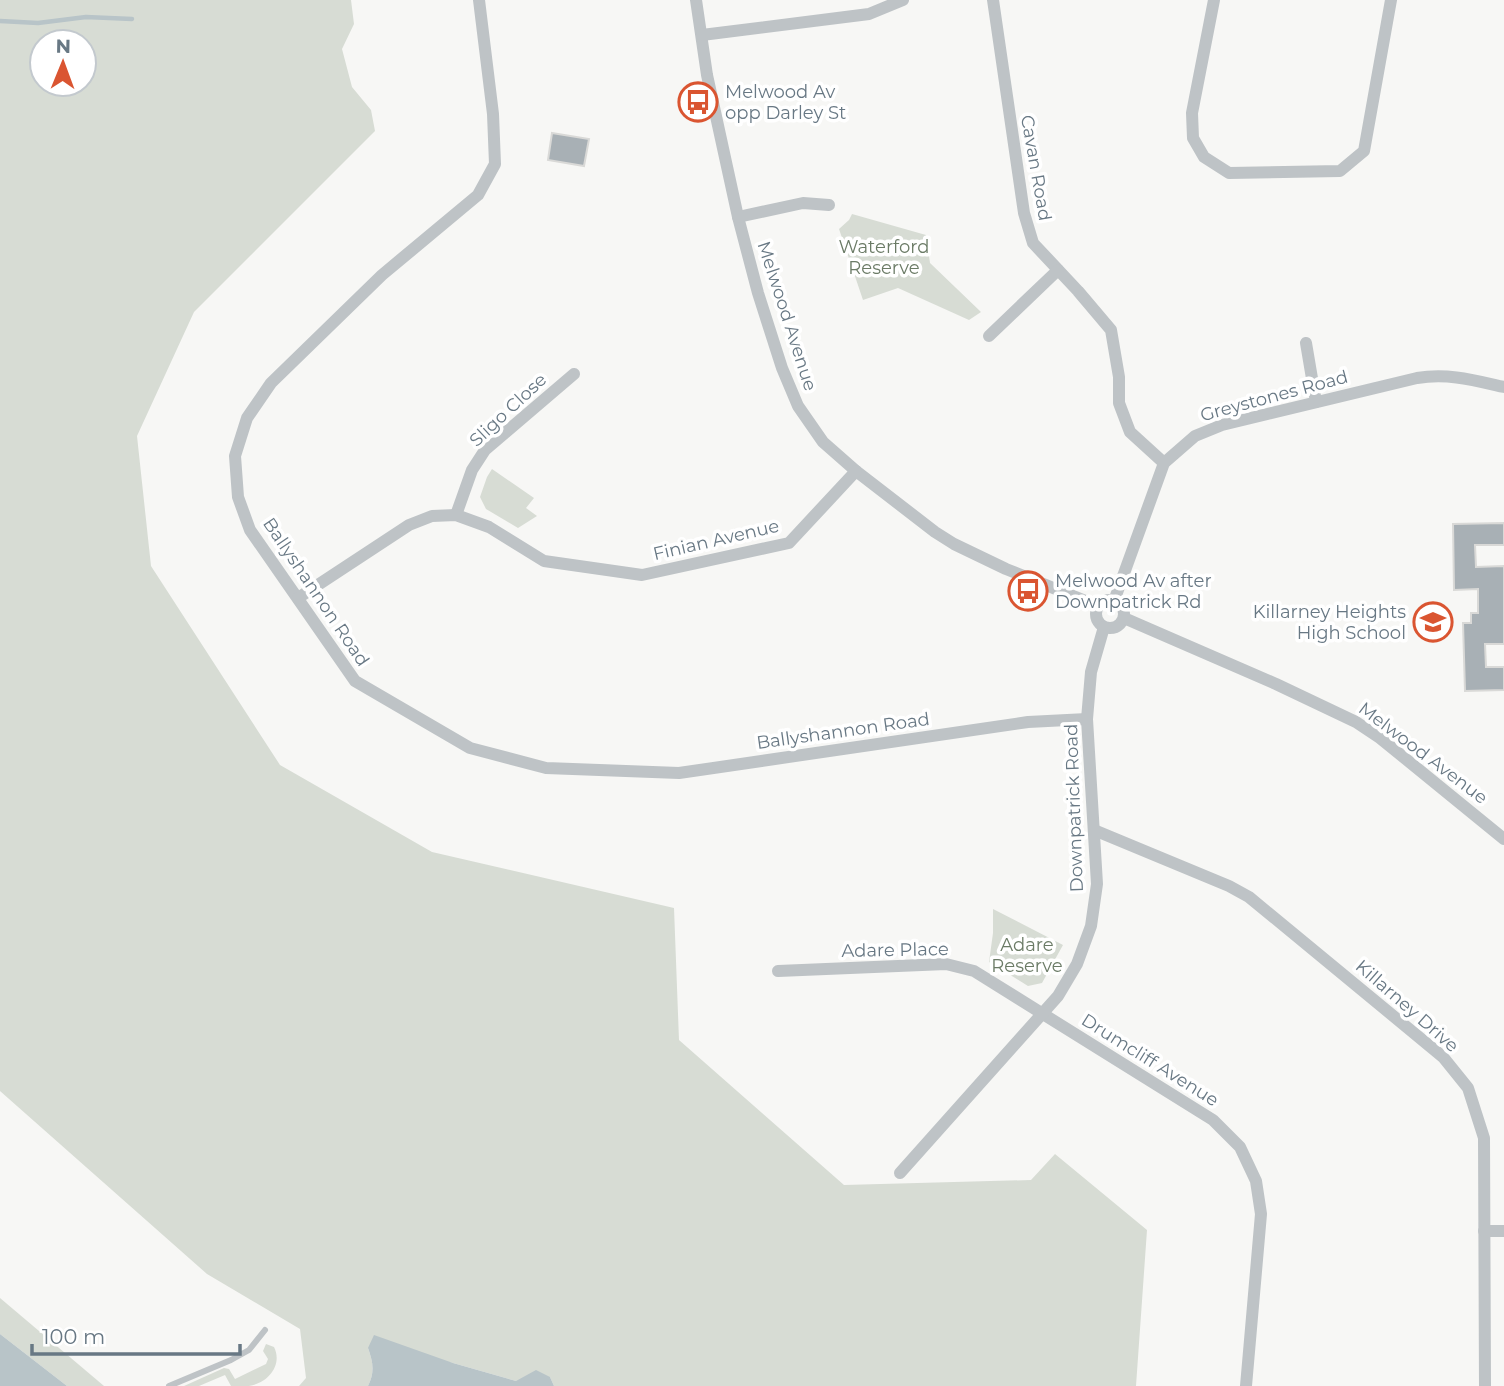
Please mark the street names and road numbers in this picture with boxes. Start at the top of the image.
street label: Cavan Road [1016,113,1056,223]
street label: Melwood Avenue [752,238,822,394]
street label: Greystones Road [1198,366,1350,426]
street label: Sligo Close [465,369,551,451]
street label: Ballyshannon Road [258,513,374,671]
street label: Finian Avenue [651,515,781,565]
street label: Melwood Avenue [1354,697,1492,809]
street label: Ballyshannon Road [755,708,931,754]
street label: Downpatrick Road [1060,723,1088,893]
street label: Adare Place [841,938,949,962]
street label: Killarney Drive [1351,955,1463,1057]
street label: Drumcliff Avenue [1077,1009,1223,1111]

